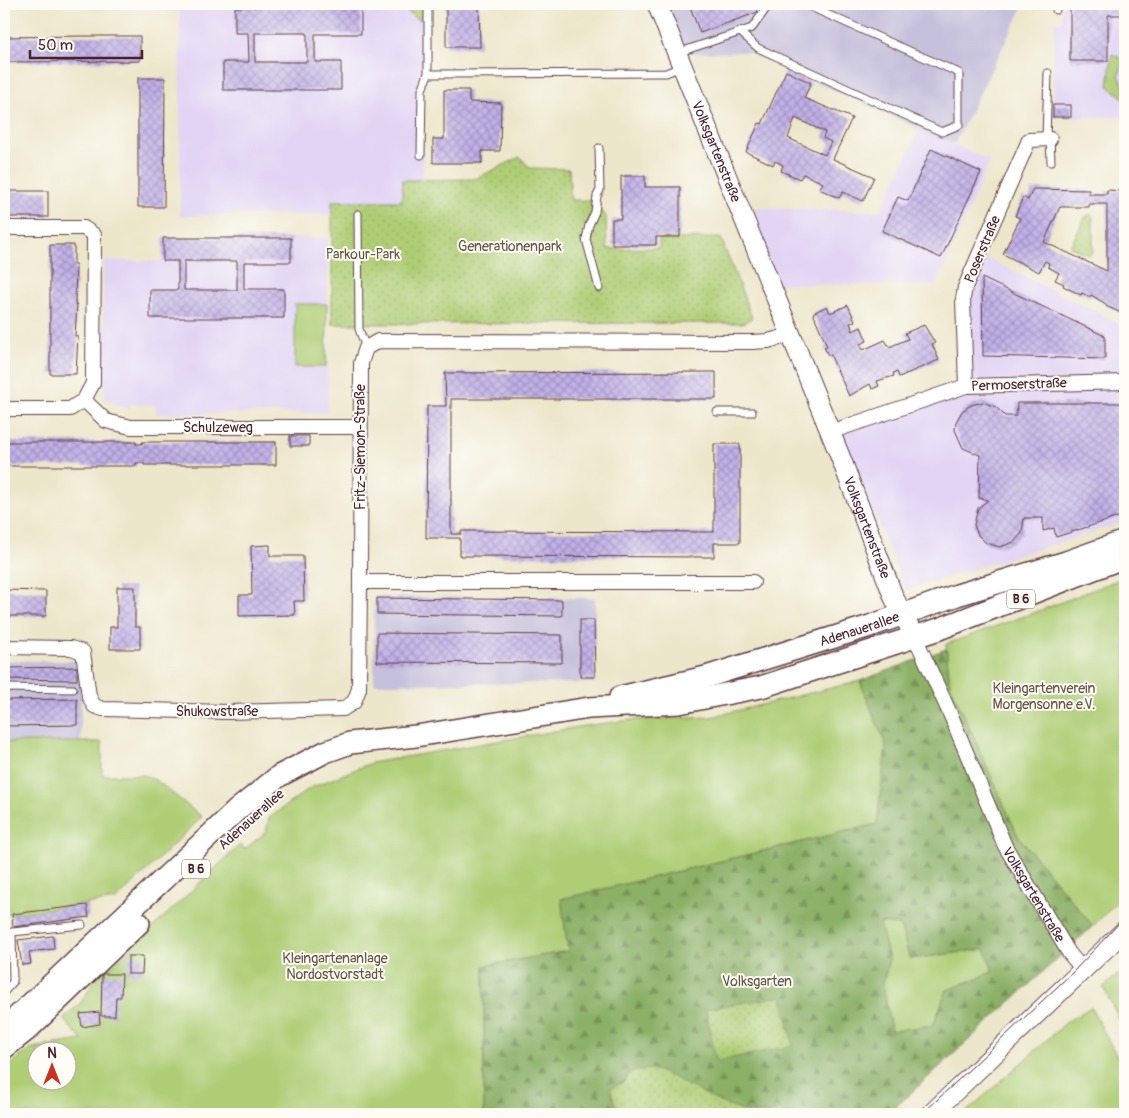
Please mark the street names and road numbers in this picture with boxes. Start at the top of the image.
street label: Volksgartenstraße [688,98,744,205]
street label: Poserstraße [961,213,1004,285]
street label: Permoserstraße [971,374,1067,395]
street label: Fritz-Siemon-Straße [352,384,369,510]
street label: Schulzeweg [183,419,253,436]
street label: Volksgartenstraße [840,474,894,581]
road number: B 6 [1007,590,1035,608]
street label: Adenauerallee [818,608,902,650]
street label: Shukowstraße [176,703,258,720]
street label: Adenauerallee [215,785,288,853]
street label: Volksgartenstraße [999,844,1069,945]
road number: B 6 [182,860,210,879]

